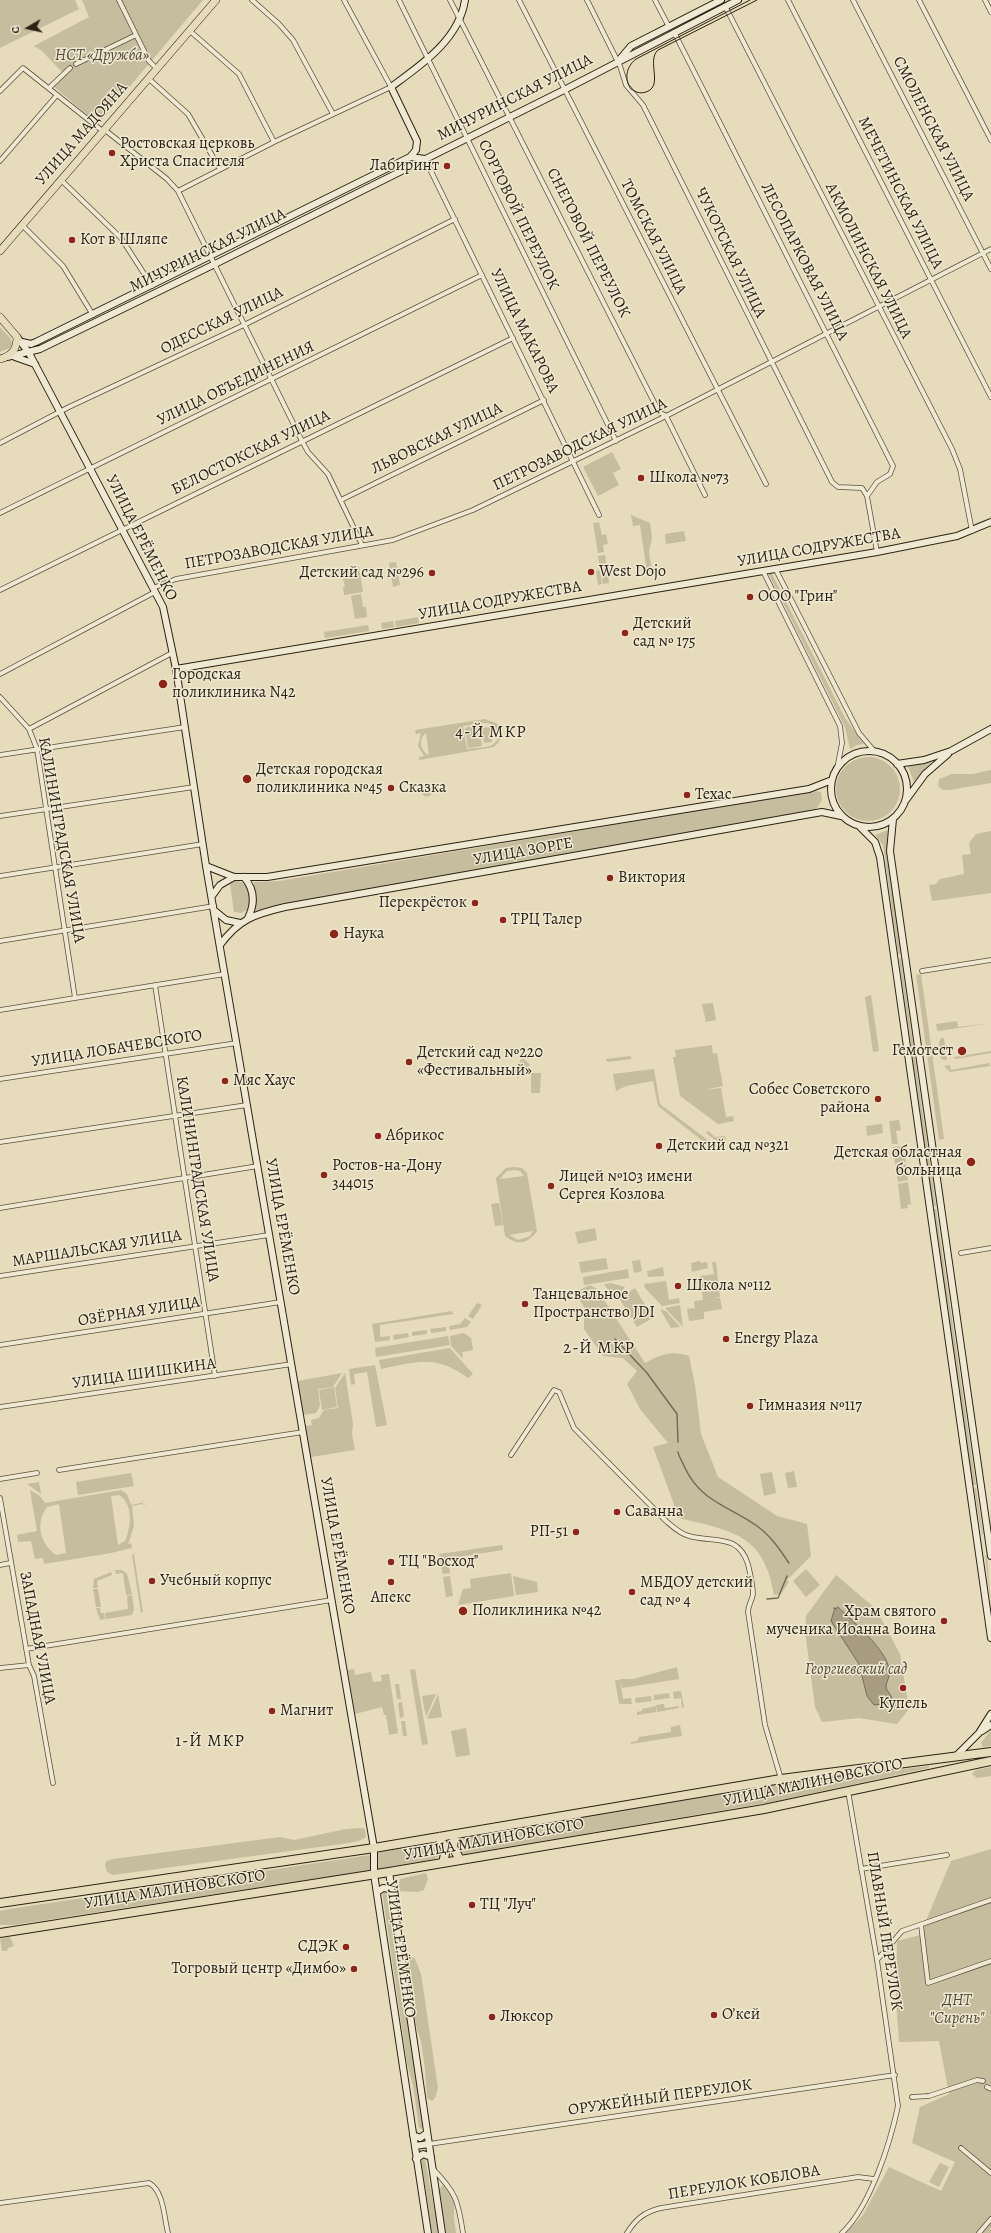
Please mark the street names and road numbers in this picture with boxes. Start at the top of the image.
street label: МИЧУРИНСКАЯ УЛИЦА [434,51,596,145]
street label: СМОЛЕНСКАЯ УЛИЦА [888,53,978,205]
street label: УЛИЦА МАДОЯНА [32,79,132,189]
street label: МЕЧЕТИНСКАЯ УЛИЦА [853,114,947,272]
street label: СОРТОВОЙ ПЕРЕУЛОК [473,137,563,293]
street label: СНЕГОВОЙ ПЕРЕУЛОК [542,165,634,321]
street label: ТОМСКАЯ УЛИЦА [616,176,690,298]
street label: ЛЕСОПАРКОВАЯ УЛИЦА [756,180,852,344]
street label: АКМОЛИНСКАЯ УЛИЦА [820,180,916,342]
street label: ЧУКОТСКАЯ УЛИЦА [690,185,770,321]
street label: МИЧУРИНСКАЯ УЛИЦА [127,205,289,297]
street label: УЛИЦА МАКАРОВА [486,266,562,396]
street label: ОДЕССКАЯ УЛИЦА [158,283,286,359]
street label: УЛИЦА ОБЪЕДИНЕНИЯ [154,338,318,430]
street label: ПЕТРОЗАВОДСКАЯ УЛИЦА [490,394,670,496]
street label: ЛЬВОВСКАЯ УЛИЦА [368,399,506,479]
street label: БЕЛОСТОКСКАЯ УЛИЦА [169,406,333,500]
street label: УЛИЦА ЕРЁМЕНКО [101,472,181,604]
street label: ПЕТРОЗАВОДСКАЯ УЛИЦА [183,522,375,574]
street label: УЛИЦА СОДРУЖЕСТВА [736,524,902,572]
street label: УЛИЦА СОДРУЖЕСТВА [417,577,583,625]
street label: КАЛИНИНГРАДСКАЯ УЛИЦА [33,736,89,944]
street label: УЛИЦА ЗОРГЕ [472,834,574,870]
street label: УЛИЦА ЛОБАЧЕВСКОГО [30,1026,204,1072]
street label: КАЛИНИНГРАДСКАЯ УЛИЦА [171,1075,223,1283]
street label: УЛИЦА ЕРЁМЕНКО [260,1157,304,1297]
street label: МАРШАЛЬСКАЯ УЛИЦА [11,1226,183,1272]
street label: ОЗЁРНАЯ УЛИЦА [77,1293,201,1331]
street label: УЛИЦА ШИШКИНА [71,1354,217,1394]
street label: УЛИЦА ЕРЁМЕНКО [315,1476,359,1616]
street label: ЗАПАДНАЯ УЛИЦА [15,1570,59,1706]
street label: УЛИЦА МАЛИНОВСКОГО [722,1755,904,1811]
street label: УЛИЦА МАЛИНОВСКОГО [402,1815,586,1865]
street label: ПЛАВНЫЙ ПЕРЕУЛОК [862,1850,906,2012]
street label: УЛИЦА МАЛИНОВСКОГО [83,1866,267,1914]
street label: УЛИЦА ЕРЁМЕНКО [381,1879,419,2019]
street label: ОРУЖЕЙНЫЙ ПЕРЕУЛОК [567,2076,753,2120]
street label: ПЕРЕУЛОК КОБЛОВА [667,2162,821,2204]

